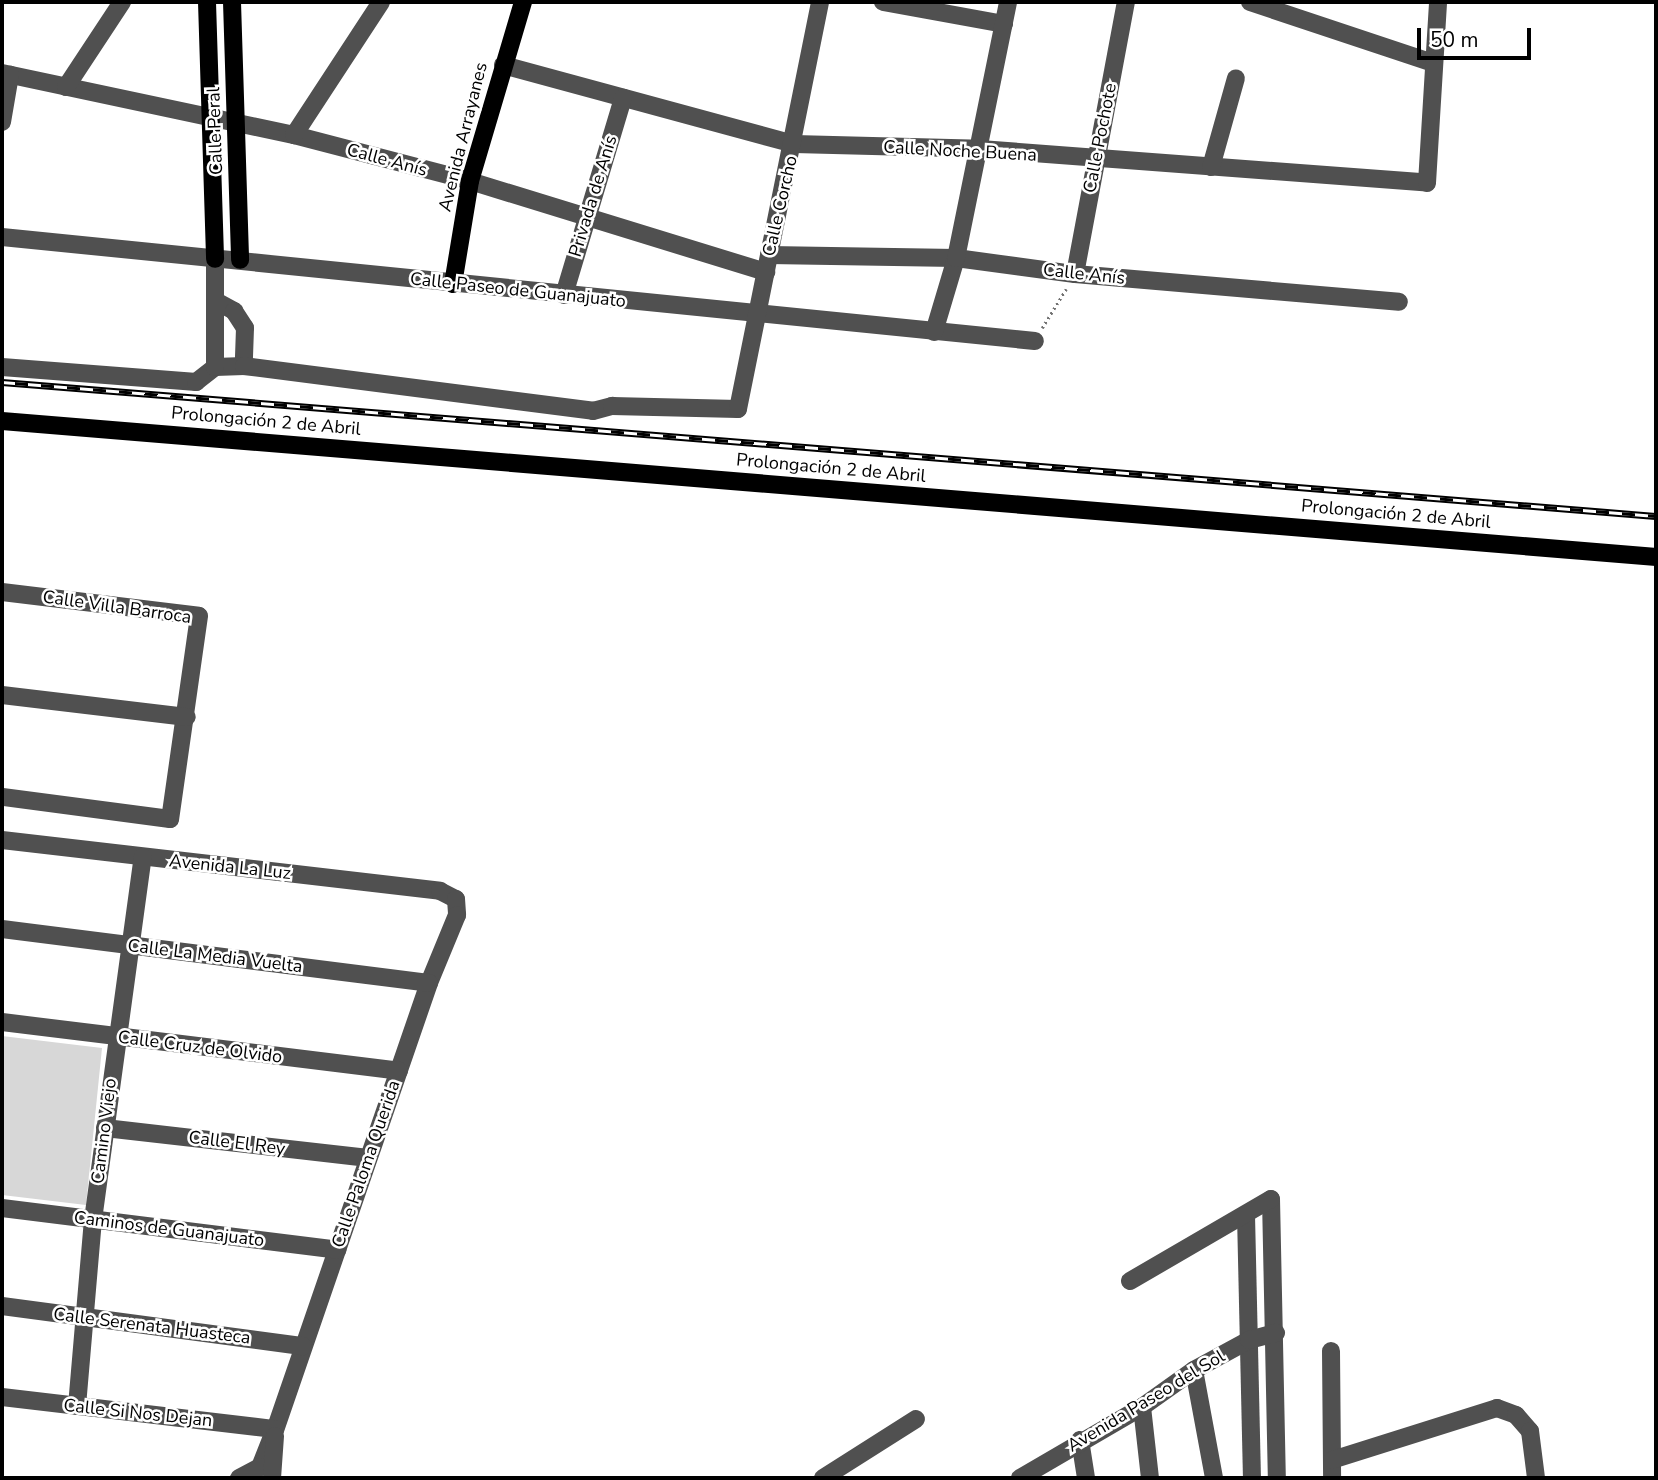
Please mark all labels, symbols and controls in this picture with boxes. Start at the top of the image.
scale bar [1420,14,1534,58]
text: 50 m [1430,26,1479,54]
street label: Avenida Arrayanes [434,60,492,214]
street label: Calle Pochote [1079,81,1121,195]
street label: Calle Peral [203,87,227,175]
street label: Privada de Anís [564,133,622,259]
street label: Calle Noche Buena [883,136,1037,166]
street label: Calle Anís [344,139,430,181]
street label: Calle Corcho [758,154,802,258]
street label: Calle Anís [1042,259,1126,289]
street label: Calle Paseo de Guanajuato [409,268,627,312]
street label: Prolongación 2 de Abril [170,402,362,440]
street label: Prolongación 2 de Abril [735,449,927,487]
street label: Prolongación 2 de Abril [1300,495,1492,533]
street label: Calle Villa Barroca [41,586,193,628]
street label: Avenida La Luz [168,850,292,884]
street label: Calle La Media Vuelta [126,935,304,977]
street label: Calle Cruz de Olvido [117,1026,283,1068]
street label: Camino Viejo [87,1077,121,1185]
street label: Calle Paloma Querida [327,1077,405,1251]
street label: Calle El Rey [187,1126,287,1160]
street label: Caminos de Guanajuato [73,1207,265,1251]
street label: Calle Serenata Huasteca [52,1303,252,1349]
street label: Avenida Paseo del Sol [1063,1345,1229,1457]
street label: Calle Si Nos Dejan [63,1394,213,1432]

